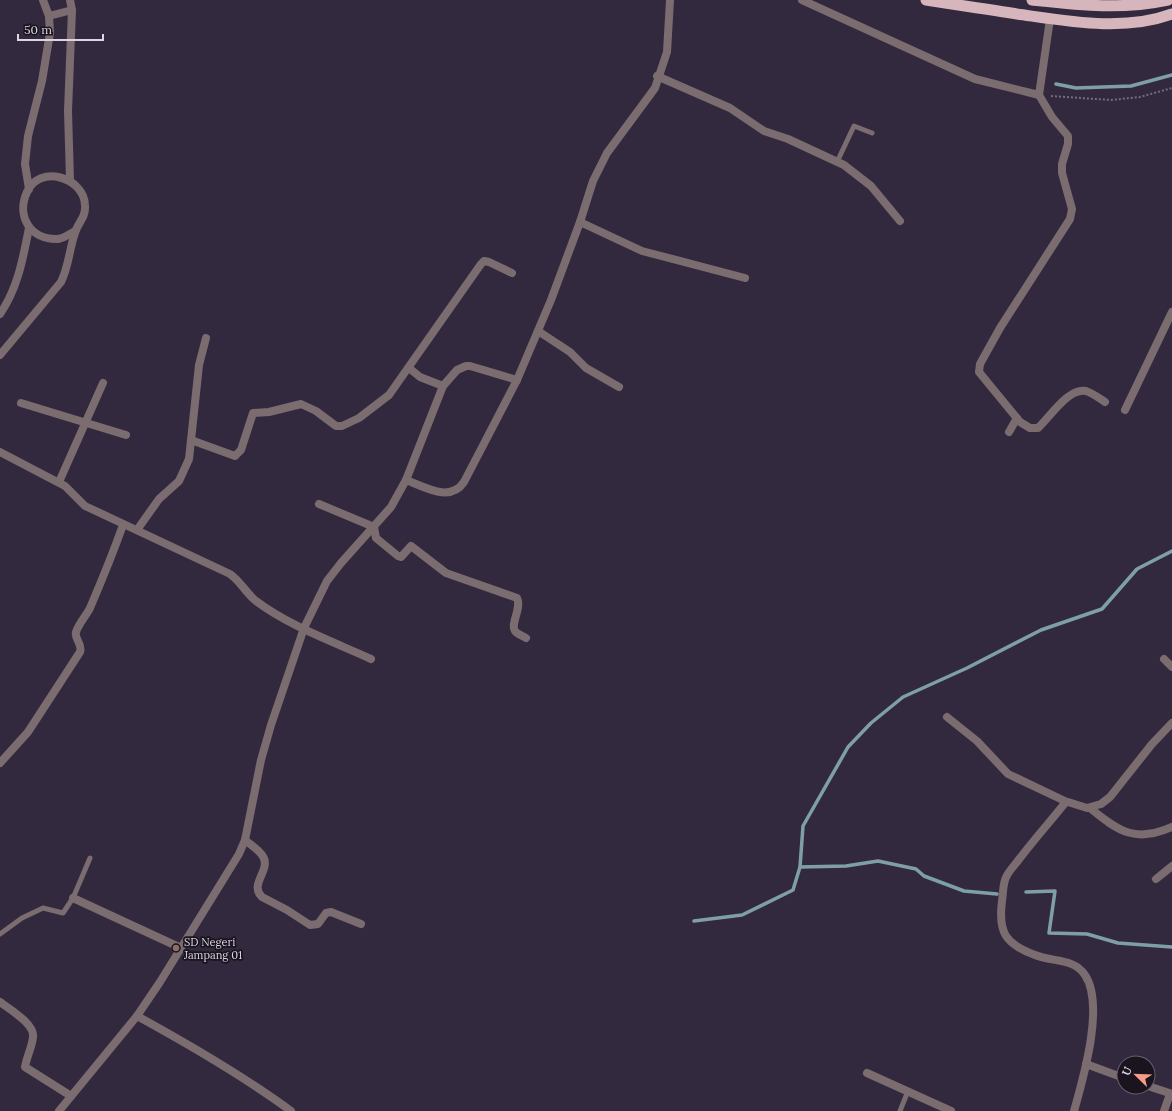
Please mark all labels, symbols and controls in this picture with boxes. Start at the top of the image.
scale bar [18,16,103,42]
text: 50 m [24,22,52,37]
place label: SD Negeri Jampang 01 [183,935,242,962]
marker: SD Negeri Jampang 01 [171,943,181,953]
north arrow [1116,1055,1156,1095]
text: U [1119,1064,1135,1078]

